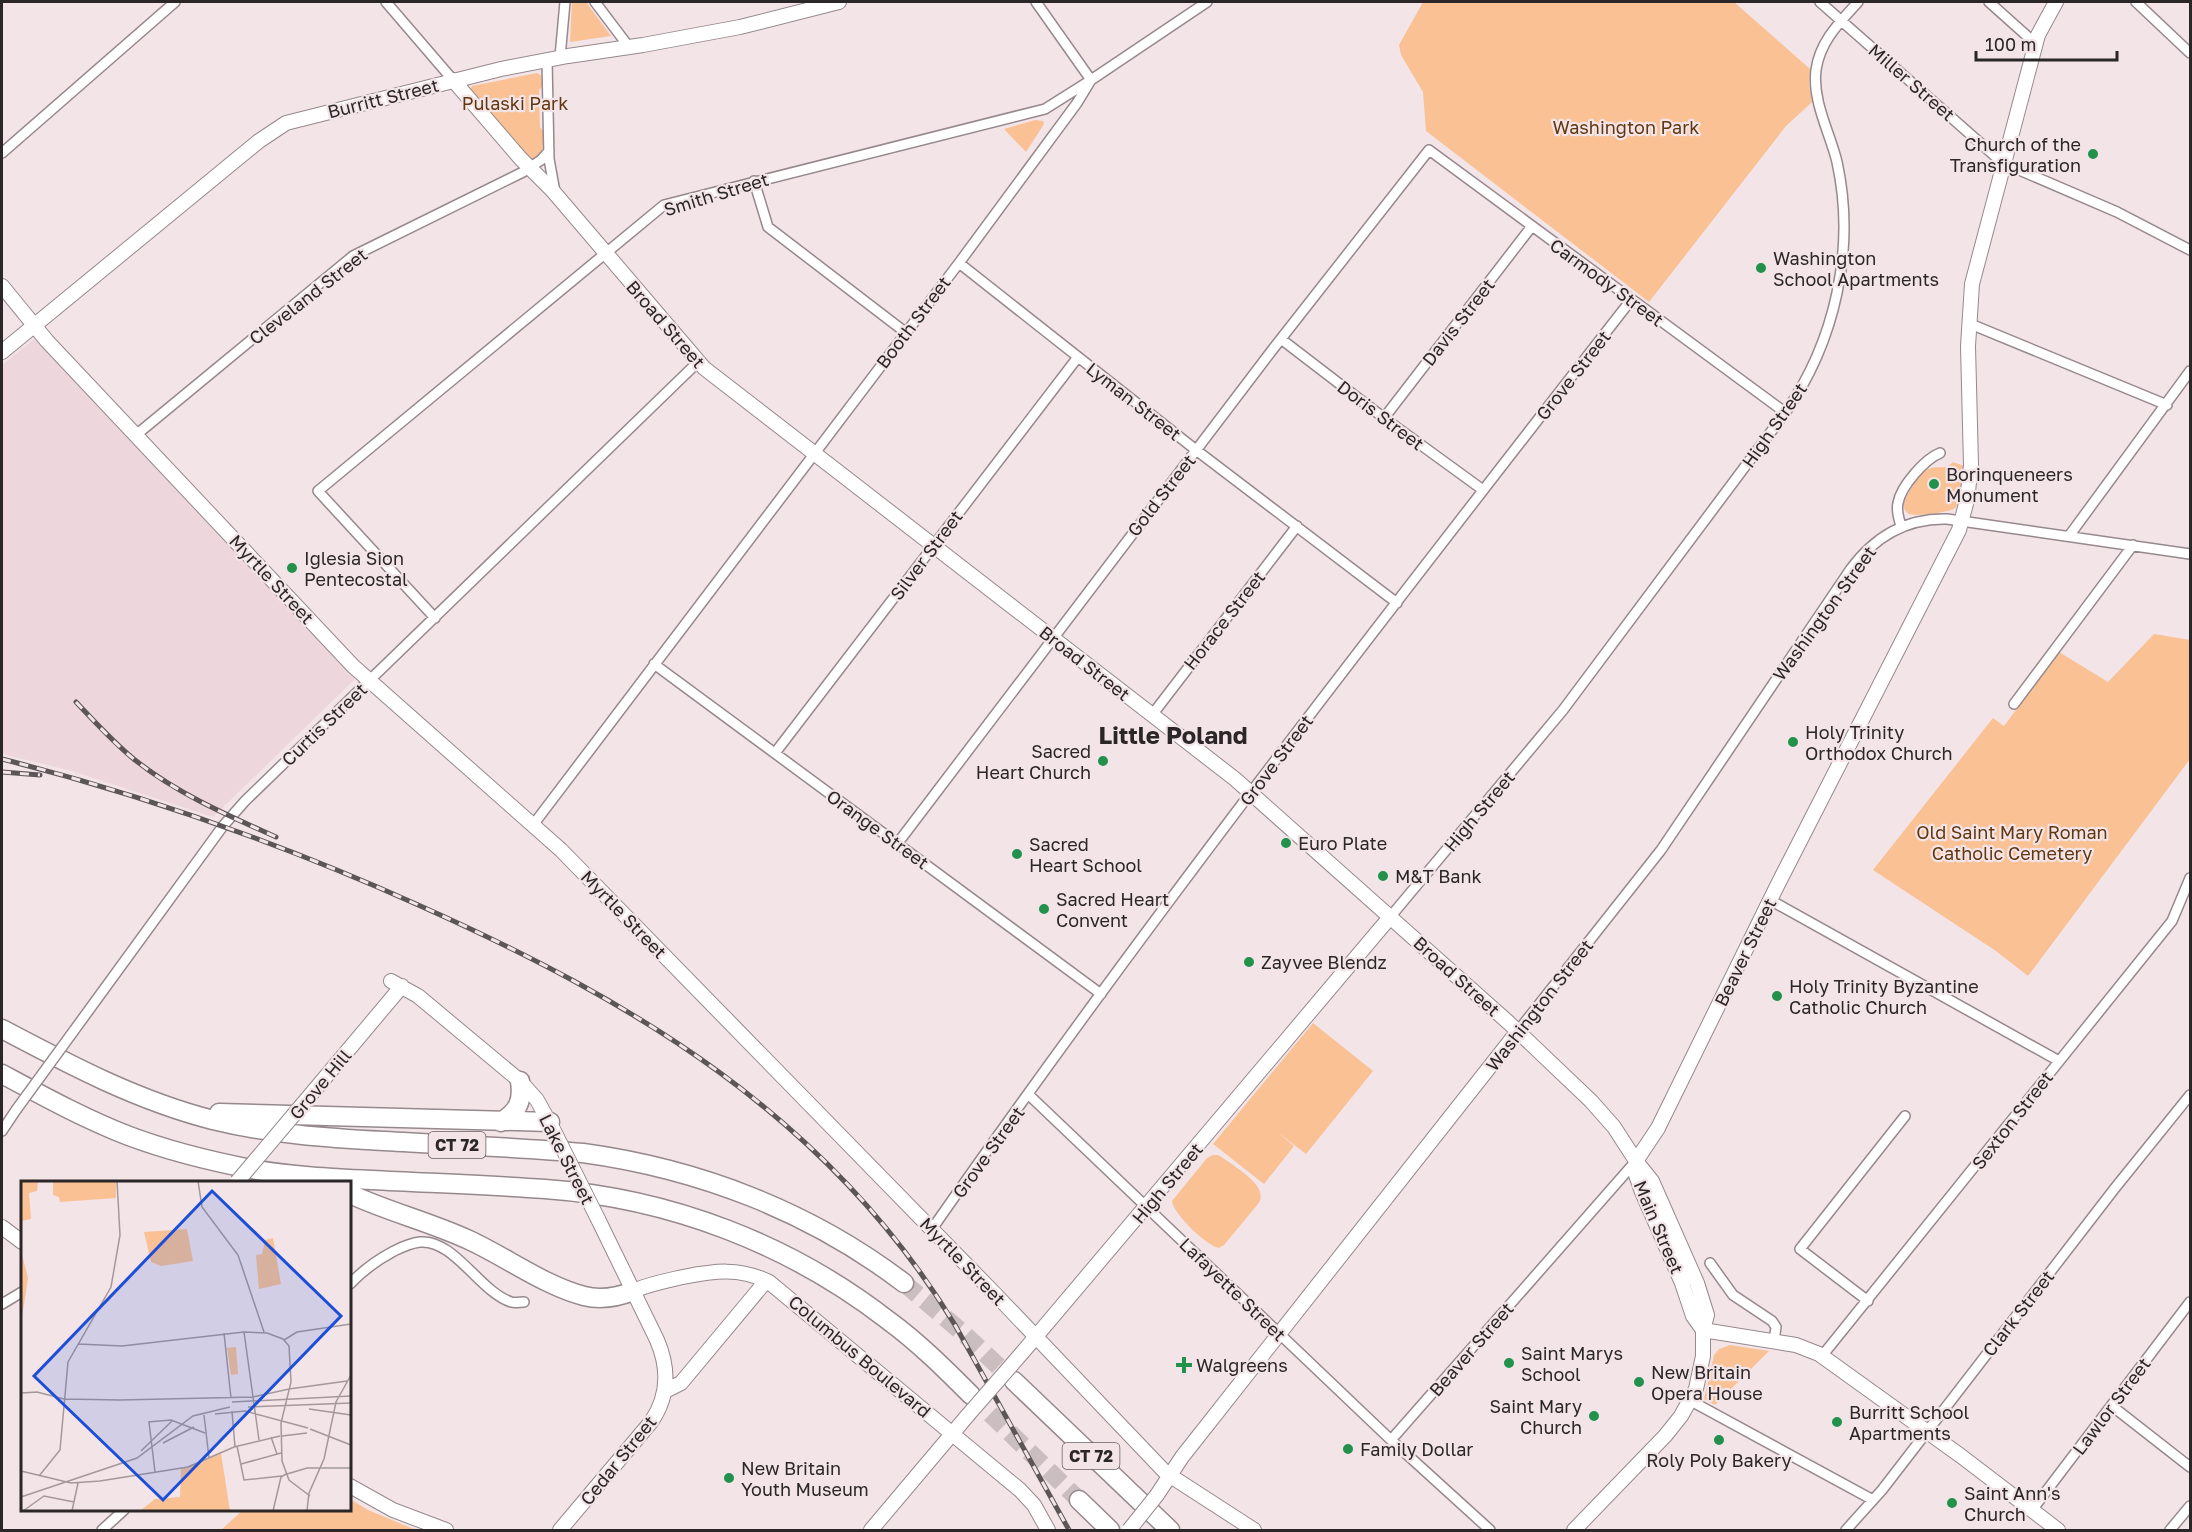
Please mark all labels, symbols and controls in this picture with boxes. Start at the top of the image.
scale bar [1976,24,2117,62]
text: 100 m [1985,33,2036,55]
street label: Miller Street [1864,39,1960,125]
street label: Burritt Street [325,74,441,122]
park label: Pulaski Park [462,92,568,114]
park label: Washington Park [1553,116,1699,138]
place label: Church of the Transfiguration [1950,133,2081,176]
marker: Church of the Transfiguration [2086,147,2100,161]
street label: Smith Street [661,168,771,220]
street label: Carmody Street [1546,233,1668,331]
street label: Cleveland Street [245,243,371,349]
place label: Washington School Apartments [1773,247,1939,290]
marker: Washington School Apartments [1754,261,1768,275]
street label: Booth Street [871,272,955,372]
street label: Davis Street [1417,274,1499,370]
street label: Broad Street [622,276,710,372]
street label: Grove Street [1531,326,1615,424]
street label: Lyman Street [1082,357,1186,445]
street label: Doris Street [1333,375,1429,455]
street label: High Street [1737,378,1811,472]
street label: Gold Street [1122,450,1200,540]
place label: Borinqueneers Monument [1946,463,2073,506]
marker: Borinqueneers Monument [1927,477,1941,491]
street label: Silver Street [885,506,967,604]
street label: Myrtle Street [225,530,319,628]
street label: Washington Street [1768,541,1880,685]
place label: Iglesia Sion Pentecostal [304,547,408,590]
marker: Iglesia Sion Pentecostal [285,561,299,575]
street label: Horace Street [1179,566,1269,674]
street label: Broad Street [1035,621,1135,705]
street label: Curtis Street [277,678,371,770]
street label: Grove Street [1235,710,1317,810]
district label: Little Poland [1099,720,1247,749]
place label: Holy Trinity Orthodox Church [1805,721,1953,764]
marker: Holy Trinity Orthodox Church [1786,735,1800,749]
place label: Sacred Heart Church [976,740,1091,783]
marker: Sacred Heart Church [1096,754,1110,768]
street label: High Street [1439,766,1519,856]
street label: Orange Street [823,785,933,873]
park label: Old Saint Mary Roman Catholic Cemetery [1916,821,2108,864]
place label: Euro Plate [1298,832,1387,854]
place label: Sacred Heart School [1029,833,1142,876]
marker: Euro Plate [1279,836,1293,850]
marker: Sacred Heart School [1010,847,1024,861]
street label: Myrtle Street [577,865,671,963]
place label: M&T Bank [1395,865,1482,887]
marker: M&T Bank [1376,869,1390,883]
place label: Sacred Heart Convent [1056,888,1169,931]
street label: Beaver Street [1709,894,1781,1010]
marker: Sacred Heart Convent [1037,902,1051,916]
street label: Broad Street [1409,931,1505,1021]
street label: Washington Street [1481,935,1597,1075]
place label: Zayvee Blendz [1261,951,1387,973]
marker: Zayvee Blendz [1242,955,1256,969]
place label: Holy Trinity Byzantine Catholic Church [1789,975,1979,1018]
marker: Holy Trinity Byzantine Catholic Church [1770,989,1784,1003]
street label: Grove Hill [284,1044,356,1123]
street label: Sexton Street [1967,1066,2057,1174]
street label: Grove Street [947,1102,1029,1202]
street label: Lake Street [535,1110,599,1208]
road number: CT 72 [428,1132,486,1158]
street label: High Street [1127,1138,1207,1228]
street label: Main Street [1629,1177,1689,1277]
inset map [21,1181,351,1511]
street label: Myrtle Street [916,1212,1010,1310]
street label: Lafayette Street [1175,1233,1291,1345]
street label: Clark Street [1978,1266,2058,1360]
street label: Columbus Boulevard [785,1290,935,1422]
street label: Beaver Street [1424,1298,1518,1400]
place label: Saint Marys School [1521,1342,1623,1385]
street label: Lawlor Street [2067,1353,2155,1459]
place label: Walgreens [1196,1354,1288,1376]
marker: Saint Marys School [1502,1356,1516,1370]
marker: Walgreens [1177,1358,1191,1372]
place label: New Britain Opera House [1651,1361,1763,1404]
marker: New Britain Opera House [1632,1375,1646,1389]
place label: Saint Mary Church [1490,1395,1582,1438]
place label: Burritt School Apartments [1849,1401,1970,1444]
marker: Saint Mary Church [1587,1409,1601,1423]
street label: Cedar Street [575,1411,661,1509]
marker: Burritt School Apartments [1830,1415,1844,1429]
marker: Roly Poly Bakery [1712,1433,1726,1447]
place label: Family Dollar [1360,1438,1473,1460]
marker: Family Dollar [1341,1442,1355,1456]
road number: CT 72 [1062,1443,1120,1469]
place label: Roly Poly Bakery [1646,1449,1792,1471]
place label: New Britain Youth Museum [741,1457,869,1500]
marker: New Britain Youth Museum [722,1471,736,1485]
place label: Saint Ann's Church [1964,1482,2061,1525]
marker: Saint Ann's Church [1945,1496,1959,1510]

